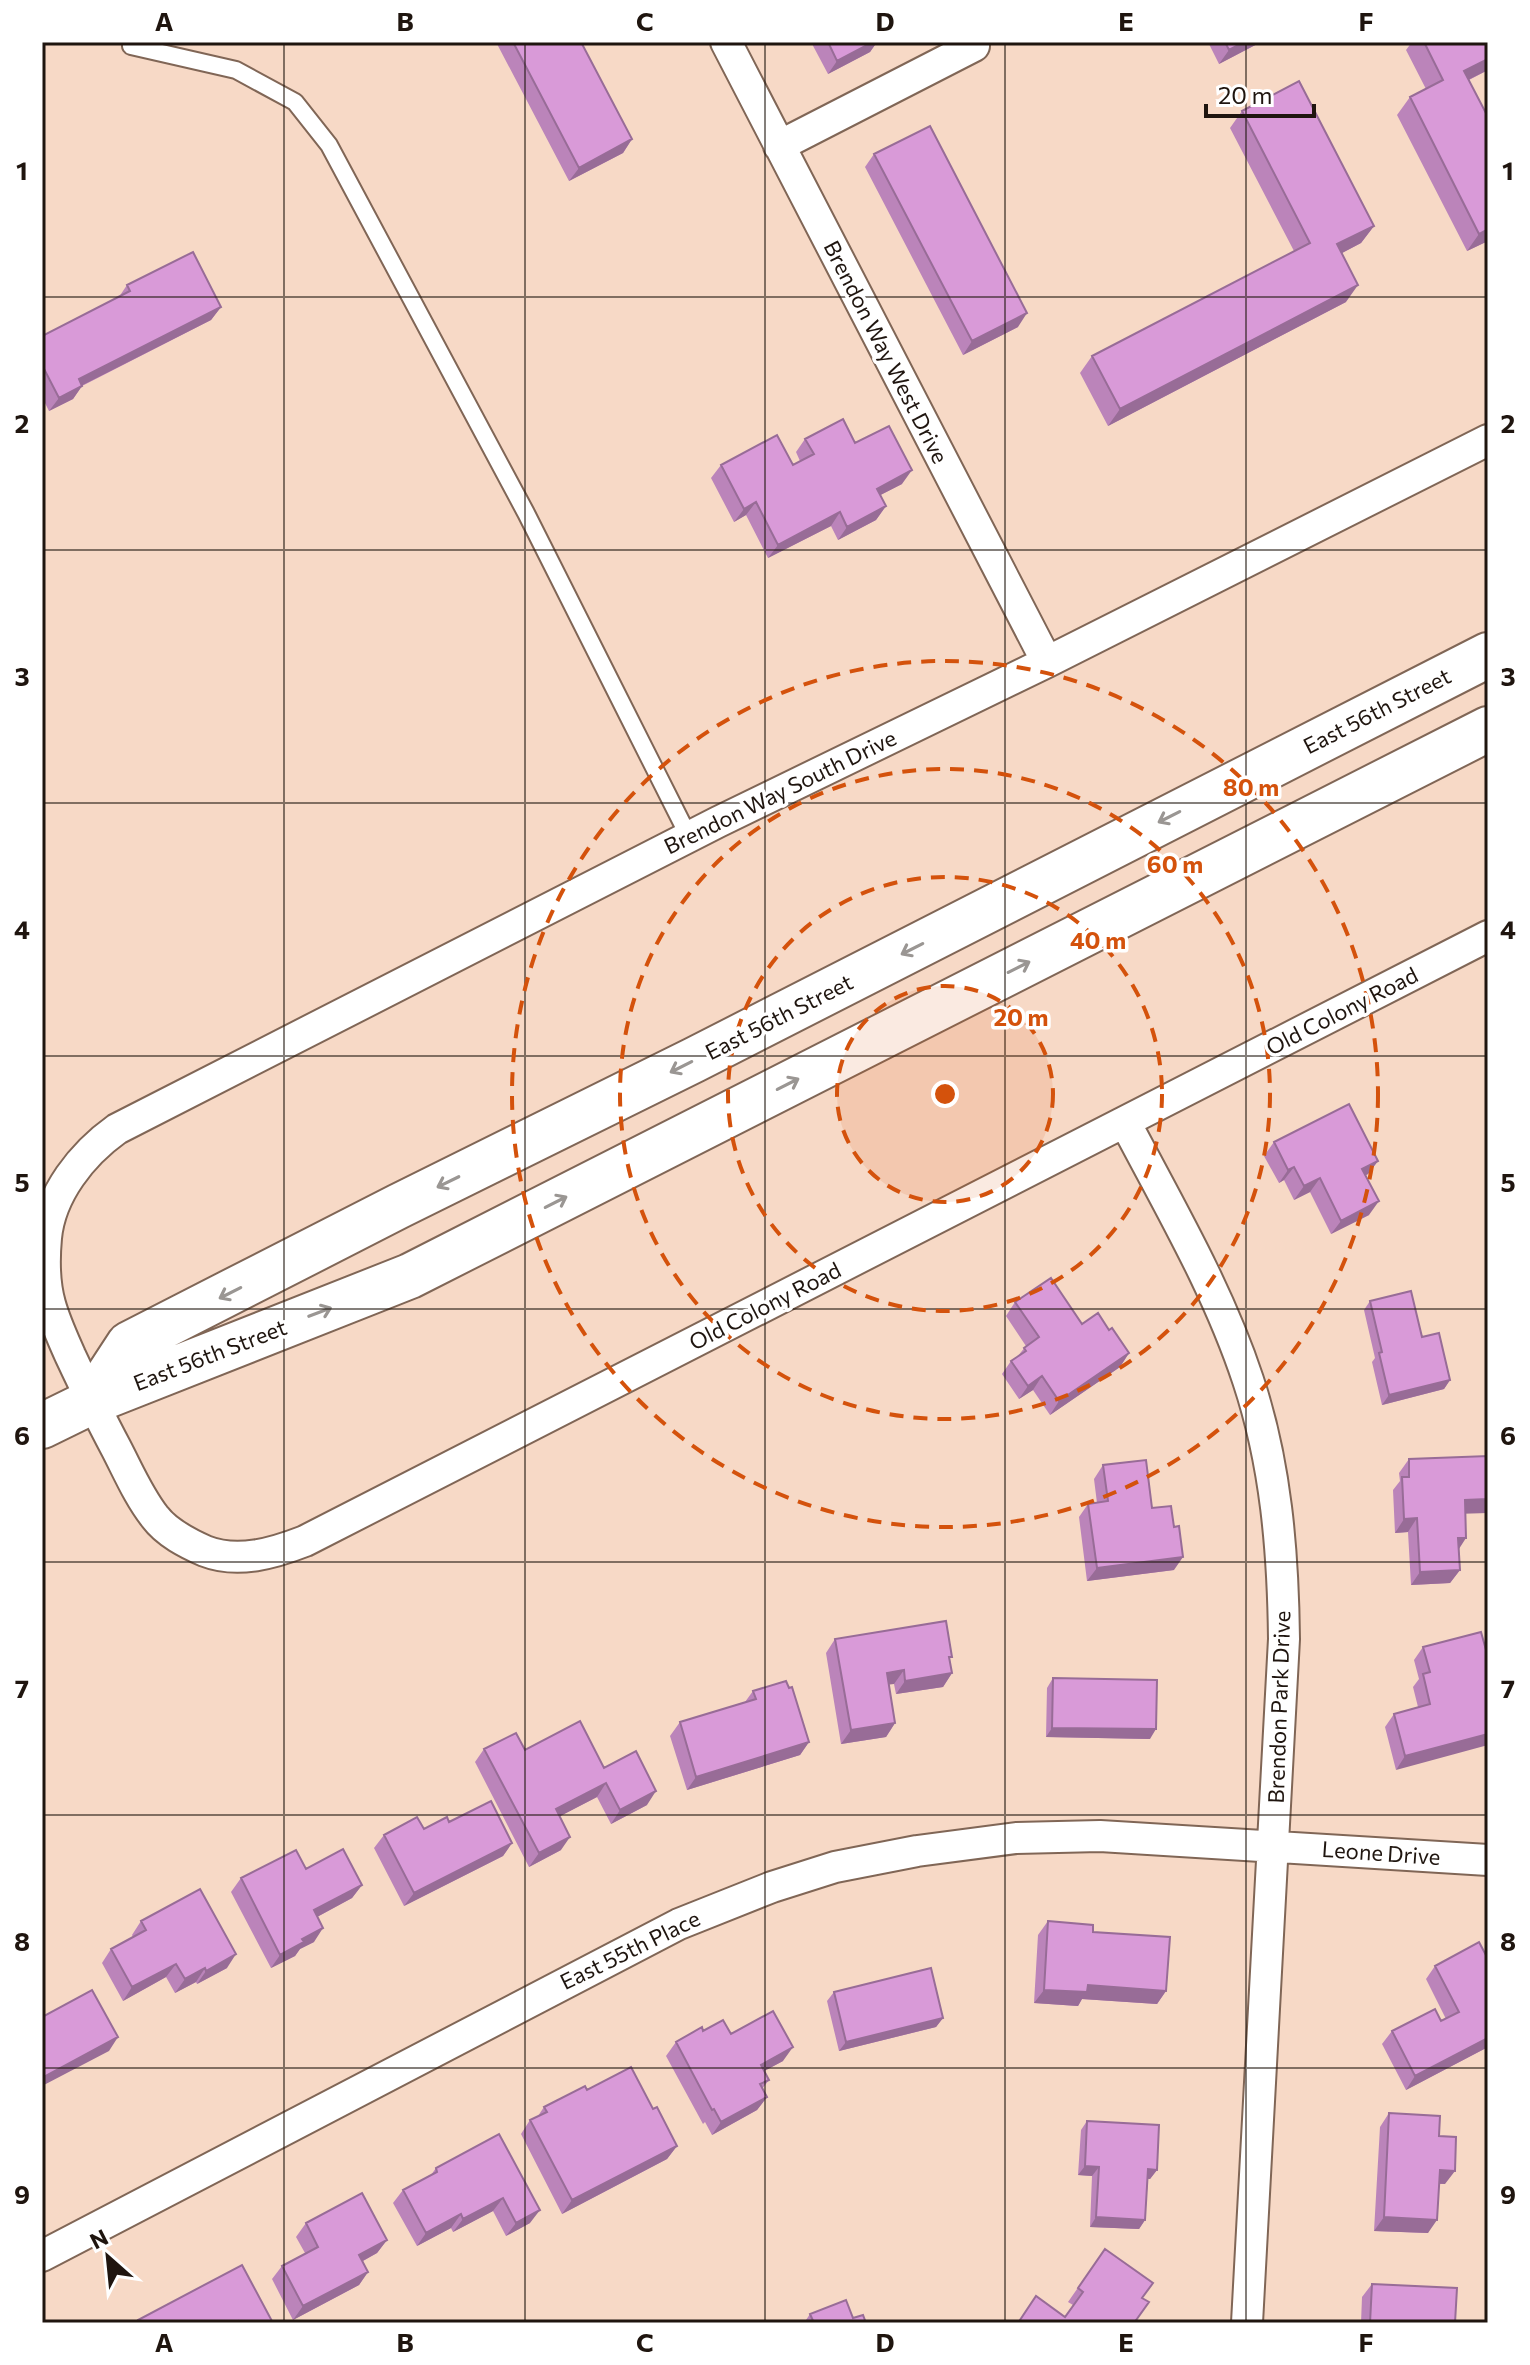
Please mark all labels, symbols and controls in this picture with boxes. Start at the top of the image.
text: A [155,5,174,36]
text: B [396,5,414,36]
text: C [636,5,654,36]
text: D [875,5,895,36]
text: E [1118,5,1134,36]
text: F [1358,5,1374,36]
scale bar [1206,68,1314,118]
text: 20 m [1218,80,1272,109]
text: 1 [16,154,28,185]
text: 1 [1502,154,1514,185]
street label: Brendon Way West Drive [818,236,954,468]
text: 2 [15,407,29,438]
text: 2 [1501,407,1515,438]
text: 3 [14,660,30,691]
text: 3 [1500,660,1516,691]
street label: East 56th Street [1299,662,1455,759]
street label: Brendon Way South Drive [659,724,900,860]
text: 80 m [1223,772,1279,801]
one-way arrow [1157,810,1181,826]
text: 60 m [1147,849,1203,878]
text: 4 [14,913,30,944]
text: 4 [1500,913,1516,944]
text: 40 m [1070,925,1126,954]
one-way arrow [901,941,925,957]
one-way arrow [1007,958,1031,974]
street label: Old Colony Road [1261,961,1422,1060]
street label: East 56th Street [701,968,857,1065]
text: 20 m [994,1002,1048,1031]
one-way arrow [669,1060,693,1075]
one-way arrow [775,1076,799,1091]
centre of rings [931,1080,959,1108]
text: 5 [14,1166,30,1197]
text: 5 [1500,1166,1516,1197]
one-way arrow [436,1175,460,1190]
one-way arrow [543,1193,567,1209]
street label: Old Colony Road [684,1256,845,1355]
one-way arrow [219,1285,242,1301]
one-way arrow [307,1303,332,1318]
street label: East 56th Street [129,1313,290,1396]
text: 6 [14,1419,30,1450]
text: 6 [1500,1419,1516,1450]
street label: Brendon Park Drive [1262,1610,1295,1804]
text: 7 [15,1672,29,1703]
text: 7 [1501,1672,1515,1703]
street label: Leone Drive [1321,1835,1441,1870]
street label: East 55th Place [555,1904,704,1995]
text: 8 [14,1925,30,1956]
text: 8 [1500,1925,1516,1956]
text: 9 [14,2178,30,2209]
text: 9 [1500,2178,1516,2209]
north arrow [68,2217,148,2297]
text: N [85,2223,112,2255]
text: A [155,2326,174,2357]
text: B [396,2326,414,2357]
text: C [636,2326,654,2357]
text: D [875,2326,895,2357]
text: E [1118,2326,1134,2357]
text: F [1358,2326,1374,2357]

